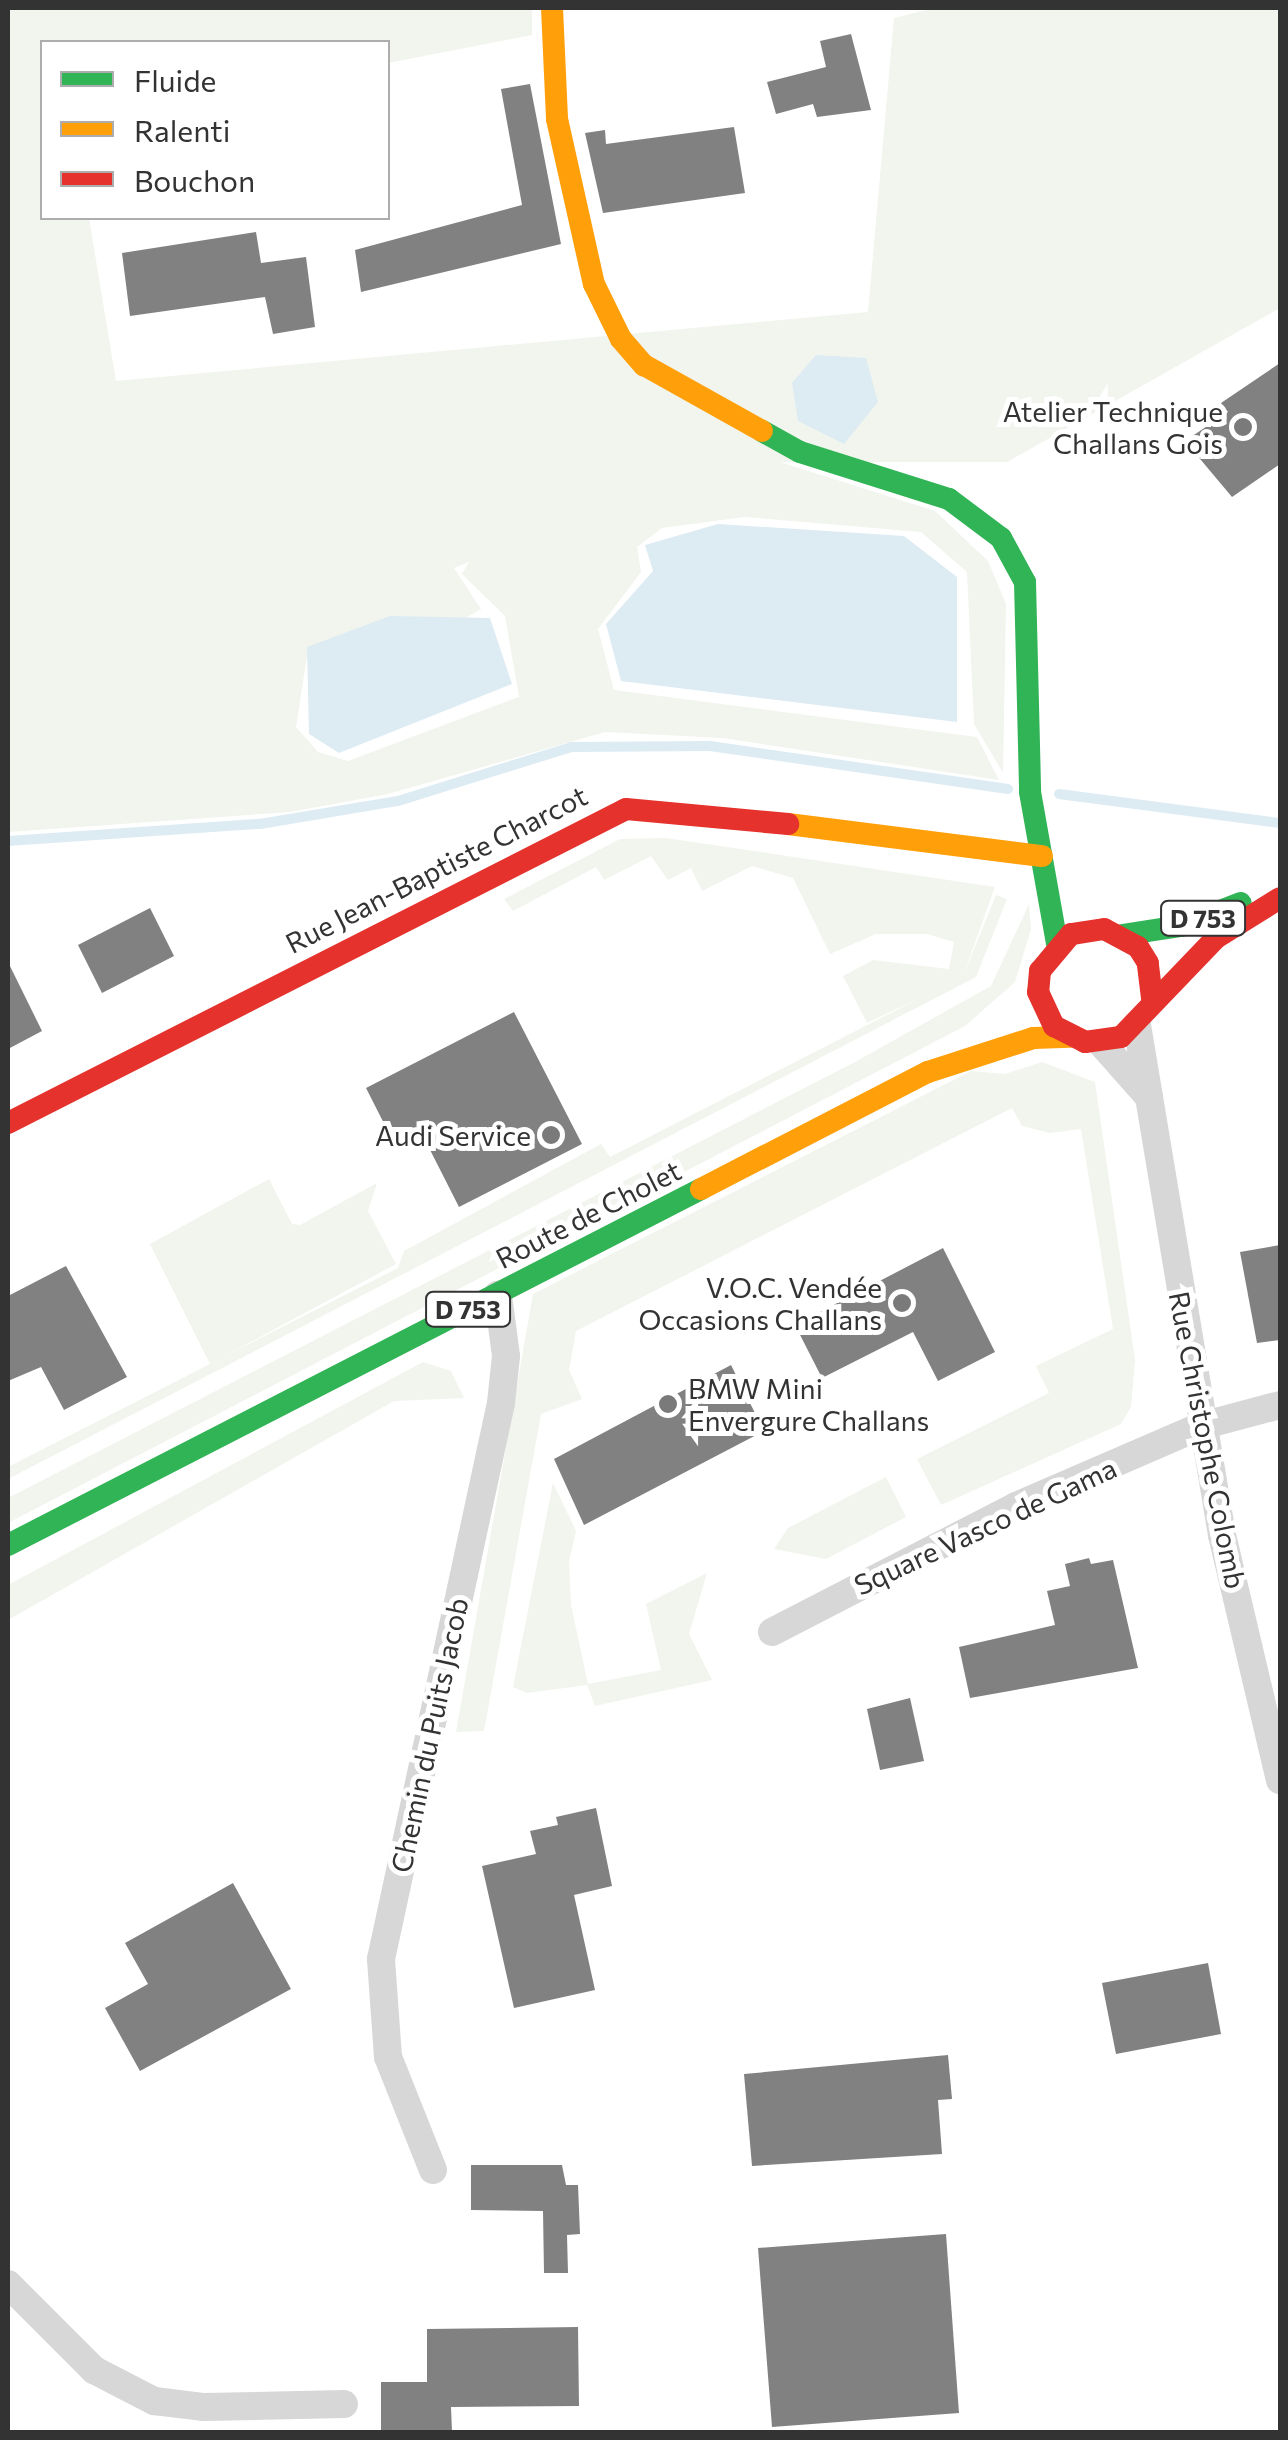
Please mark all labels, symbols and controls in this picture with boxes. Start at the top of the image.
legend [40,40,390,220]
text: Fluide [134,61,216,98]
text: Ralenti [134,111,230,148]
text: Bouchon [134,161,255,198]
place label: Atelier Technique Challans Gois [1003,394,1223,460]
marker: Atelier Technique Challans Gois [1232,416,1254,438]
street label: Rue Jean-Baptiste Charcot [280,778,592,960]
road number: D 753 [1158,898,1248,938]
place label: Audi Service [375,1118,531,1152]
marker: Audi Service [540,1124,562,1146]
street label: Route de Cholet [490,1153,686,1275]
place label: V.O.C. Vendée Occasions Challans [638,1270,882,1336]
road number: D 753 [423,1289,513,1329]
street label: Rue Christophe Colomb [1163,1289,1253,1591]
marker: V.O.C. Vendée Occasions Challans [891,1292,913,1314]
place label: BMW Mini Envergure Challans [688,1371,929,1437]
marker: BMW Mini Envergure Challans [657,1393,679,1415]
street label: Square Vasco de Gama [849,1450,1121,1602]
street label: Chemin du Puits Jacob [383,1595,475,1875]

